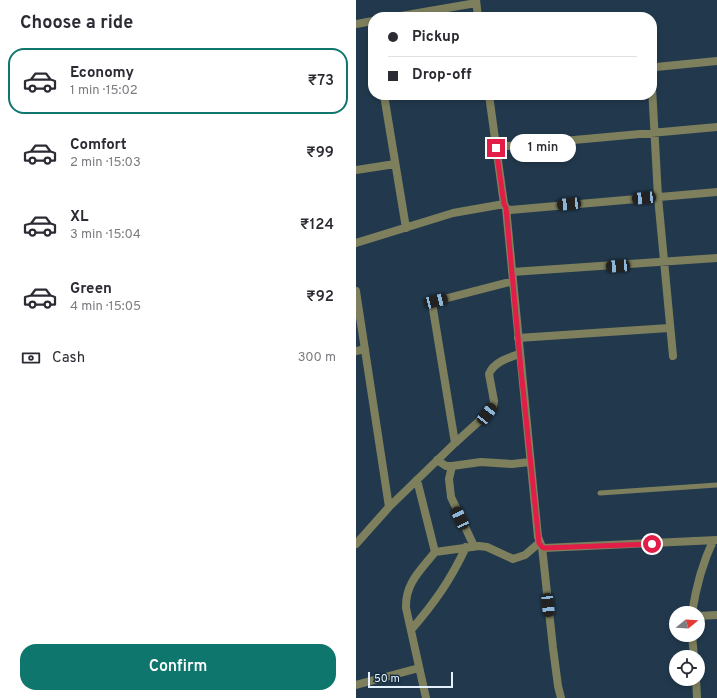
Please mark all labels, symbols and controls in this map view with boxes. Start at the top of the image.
text: Choose a ride [20,12,133,35]
text: Pickup [412,28,460,47]
icon: car [22,63,58,99]
text: Economy [70,64,134,83]
text: Drop-off [412,66,472,85]
text: ₹73 [307,72,334,91]
text: 1 min · 15:02 [70,83,138,99]
callout: 1 min [510,134,576,162]
icon: car [22,135,58,171]
text: Comfort [70,136,127,155]
route end [487,139,505,157]
text: 1 min [528,140,558,156]
text: ₹99 [306,144,334,163]
text: 2 min · 15:03 [70,155,141,171]
car [632,191,656,205]
car [557,197,581,211]
icon: car [22,207,58,243]
text: XL [70,208,88,227]
text: ₹124 [300,216,334,235]
text: 3 min · 15:04 [70,227,141,243]
car [606,259,630,273]
icon: car [22,279,58,315]
text: Green [70,280,112,299]
text: ₹92 [306,288,334,307]
car [423,292,449,310]
text: 4 min · 15:05 [70,299,141,315]
icon: cash [20,347,42,369]
text: Cash [52,349,85,368]
text: 300 m [298,350,336,366]
car [475,401,499,427]
car [449,505,471,531]
route start [643,535,661,553]
car [541,592,555,618]
north arrow [669,606,705,642]
map controls [669,606,705,686]
button: Confirm [20,644,336,690]
button: locate [669,650,705,686]
scale bar [368,670,453,689]
text: 50 m [374,672,400,686]

